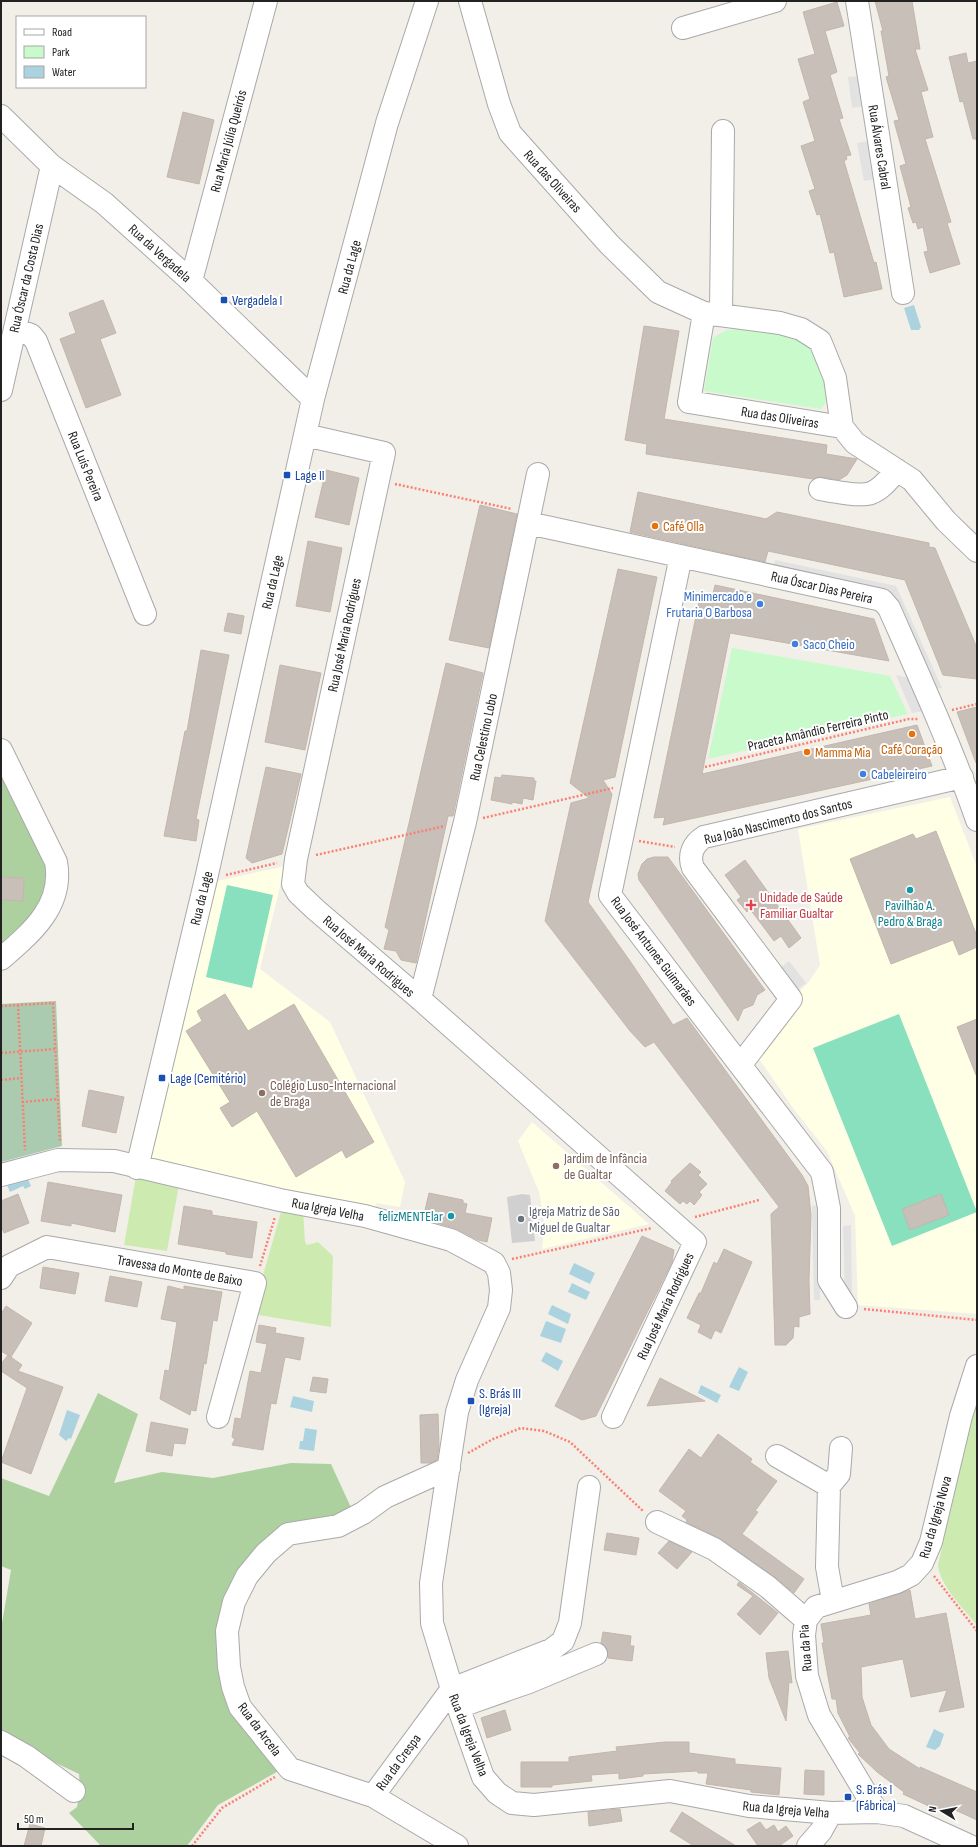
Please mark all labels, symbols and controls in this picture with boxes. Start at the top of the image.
legend [16,16,146,88]
text: Road [52,25,72,40]
text: Park [52,45,70,60]
text: Water [52,65,76,80]
street label: Rua Maria Júlia Queirós [207,88,250,194]
street label: Rua Álvares Cabral [864,104,895,191]
street label: Rua das Oliveiras [520,146,585,216]
street label: Rua da Vergadela [125,221,195,286]
street label: Rua Óscar da Costa Dias [6,222,47,334]
street label: Rua da Lage [334,238,365,296]
place label: Vergadela I [232,292,282,309]
marker: Vergadela I [219,295,229,305]
street label: Rua das Oliveiras [740,403,820,432]
street label: Rua Luís Pereira [64,429,107,503]
place label: Lage II [295,467,325,484]
marker: Lage II [282,470,292,480]
place label: Café Olla [663,518,704,535]
marker: Café Olla [650,521,660,531]
street label: Rua da Lage [258,553,287,611]
street label: Rua Óscar Dias Pereira [769,568,874,607]
street label: Rua José Maria Rodrigues [324,577,365,694]
place label: Minimercado e Frutaria O Barbosa [666,588,752,621]
marker: Minimercado e Frutaria O Barbosa [755,599,765,609]
place label: Saco Cheio [803,636,855,653]
marker: Saco Cheio [790,639,800,649]
street label: Rua Celestino Lobo [466,692,501,782]
street label: Praceta Amândio Ferreira Pinto [746,706,890,755]
marker: Café Coração [907,729,917,739]
place label: Café Coração [881,741,943,758]
place label: Mamma Mia [815,744,871,761]
marker: Mamma Mia [802,747,812,757]
place label: Cabeleireiro [871,766,927,783]
marker: Cabeleireiro [858,769,868,779]
street label: Rua João Nascimento dos Santos [702,795,854,848]
street label: Rua da Lage [187,869,216,927]
marker: Pavilhão A. Pedro & Braga [905,885,915,895]
place label: Unidade de Saúde Familiar Gualtar [760,889,843,922]
street label: Rua José Antunes Guimarães [607,893,700,1009]
place label: Pavilhão A. Pedro & Braga [878,897,942,930]
marker: Unidade de Saúde Familiar Gualtar [745,899,757,911]
street label: Rua José Maria Rodrigues [319,912,418,1001]
place label: Lage (Cemitério) [170,1070,246,1087]
marker: Lage (Cemitério) [157,1073,167,1083]
place label: Colégio Luso-Internacional de Braga [270,1077,396,1110]
marker: Colégio Luso-Internacional de Braga [257,1088,267,1098]
place label: Jardim de Infância de Gualtar [563,1150,647,1183]
marker: Jardim de Infância de Gualtar [551,1161,561,1171]
street label: Rua Igreja Velha [290,1194,366,1225]
place label: Igreja Matriz de São Miguel de Gualtar [529,1203,620,1236]
place label: felizMENTElar [378,1208,443,1225]
marker: felizMENTElar [446,1211,456,1221]
marker: Igreja Matriz de São Miguel de Gualtar [516,1214,526,1224]
street label: Rua José Maria Rodrigues [633,1250,698,1362]
street label: Travessa do Monte de Baixo [116,1251,244,1290]
place label: S. Brás III (Igreja) [479,1385,521,1418]
marker: S. Brás III (Igreja) [466,1396,476,1406]
street label: Rua da Igreja Nova [916,1474,955,1560]
street label: Rua da Pia [795,1624,816,1672]
street label: Rua da Igreja Velha [445,1692,492,1779]
street label: Rua da Arcela [234,1699,285,1759]
street label: Rua da Crespa [372,1731,425,1794]
place label: S. Brás I (Fábrica) [856,1781,896,1814]
north arrow [922,1791,962,1831]
marker: S. Brás I (Fábrica) [843,1792,853,1802]
street label: Rua da Igreja Velha [742,1797,830,1822]
scale bar [18,1805,133,1831]
text: N [926,1805,940,1813]
text: 50 m [24,1812,44,1827]

